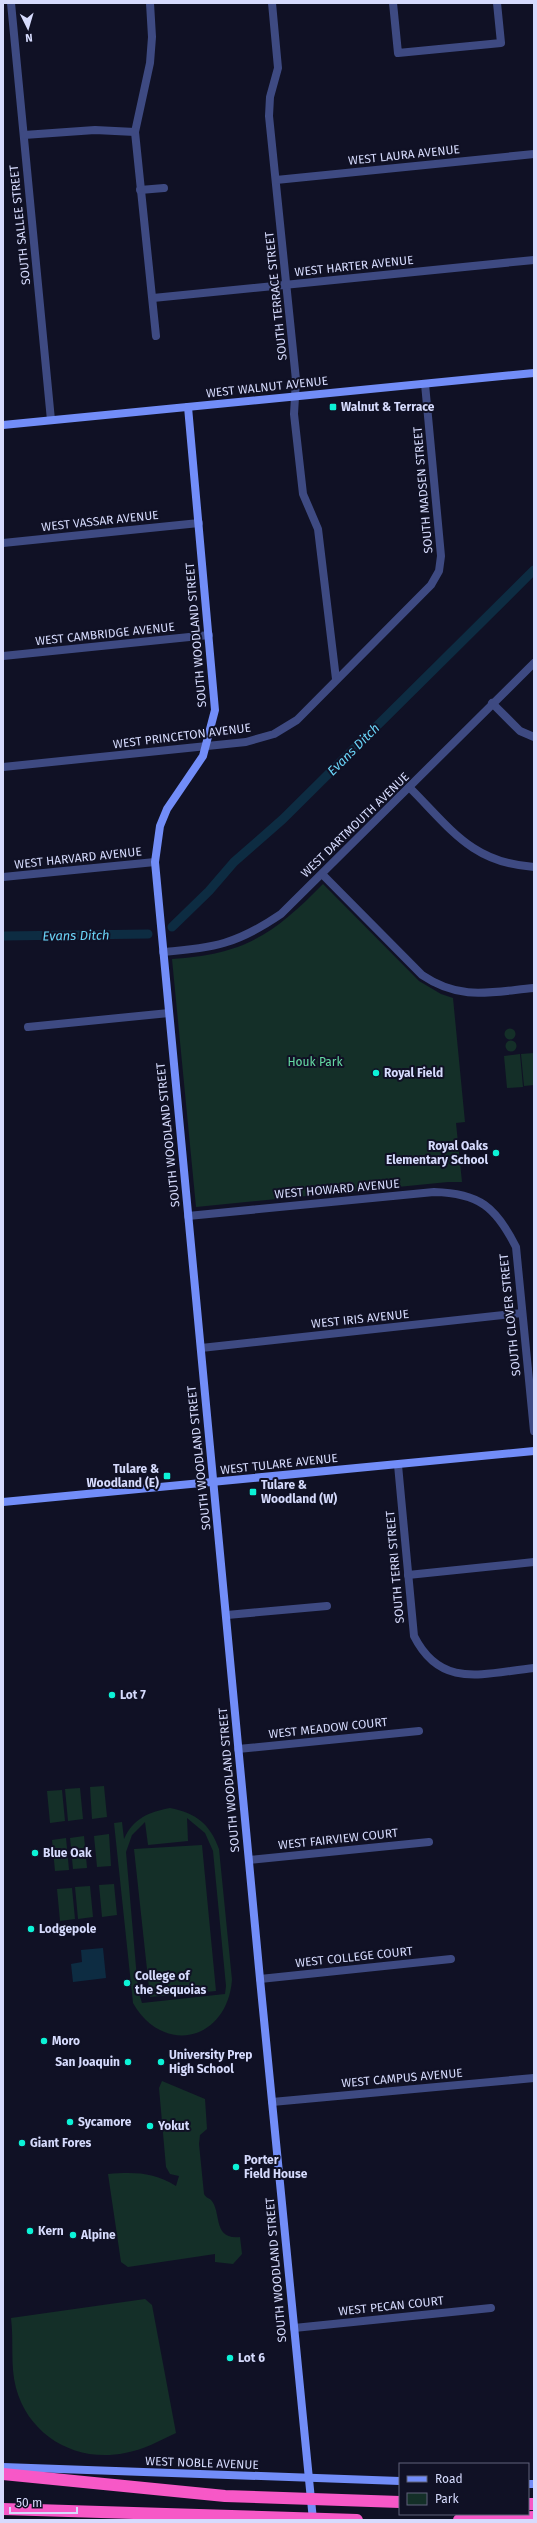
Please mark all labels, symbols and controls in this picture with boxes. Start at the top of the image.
north arrow [8,8,48,48]
text: N [25,31,33,44]
street label: WEST LAURA AVENUE [347,142,461,168]
street label: SOUTH SALLEE STREET [7,164,33,286]
street label: SOUTH TERRACE STREET [262,230,290,361]
street label: WEST HARTER AVENUE [294,253,414,279]
street label: WEST WALNUT AVENUE [205,374,329,400]
place label: Walnut & Terrace [341,400,435,414]
marker: Walnut & Terrace [328,402,338,412]
street label: SOUTH MADSEN STREET [410,425,436,554]
street label: WEST VASSAR AVENUE [41,508,159,534]
street label: SOUTH WOODLAND STREET [183,561,209,708]
street label: WEST CAMBRIDGE AVENUE [35,620,175,648]
water label: Evans Ditch [324,720,382,778]
street label: WEST PRINCETON AVENUE [112,721,252,751]
street label: WEST DARTMOUTH AVENUE [298,770,412,880]
street label: WEST HARVARD AVENUE [14,844,142,872]
water label: Evans Ditch [42,927,110,944]
park label: Houk Park [287,1055,343,1069]
street label: SOUTH WOODLAND STREET [153,1061,183,1208]
place label: Royal Field [384,1066,443,1080]
marker: Royal Field [371,1068,381,1078]
place label: Royal Oaks Elementary School [386,1139,488,1167]
marker: Royal Oaks Elementary School [491,1148,501,1158]
street label: WEST HOWARD AVENUE [274,1177,400,1201]
street label: SOUTH CLOVER STREET [497,1252,523,1377]
street label: WEST IRIS AVENUE [310,1307,410,1331]
street label: SOUTH WOODLAND STREET [184,1384,214,1531]
street label: WEST TULARE AVENUE [220,1451,338,1477]
place label: Tulare & Woodland (E) [87,1462,159,1490]
marker: Tulare & Woodland (E) [162,1471,172,1481]
place label: Tulare & Woodland (W) [261,1478,337,1506]
marker: Tulare & Woodland (W) [248,1487,258,1497]
street label: SOUTH TERRI STREET [383,1509,407,1624]
place label: Lot 7 [120,1688,146,1702]
marker: Lot 7 [107,1690,117,1700]
street label: SOUTH WOODLAND STREET [216,1706,242,1853]
street label: WEST MEADOW COURT [268,1715,389,1741]
street label: WEST FAIRVIEW COURT [277,1826,399,1852]
place label: Blue Oak [43,1846,92,1860]
marker: Blue Oak [30,1848,40,1858]
place label: Lodgepole [39,1922,97,1936]
marker: Lodgepole [26,1924,36,1934]
street label: WEST COLLEGE COURT [295,1944,414,1970]
place label: College of the Sequoias [135,1969,206,1997]
marker: College of the Sequoias [122,1978,132,1988]
place label: Moro [52,2034,80,2048]
marker: Moro [39,2036,49,2046]
place label: University Prep High School [169,2048,253,2076]
place label: San Joaquin [55,2055,120,2069]
marker: San Joaquin [123,2057,133,2067]
marker: University Prep High School [156,2057,166,2067]
street label: WEST CAMPUS AVENUE [341,2066,463,2090]
place label: Sycamore [78,2115,132,2129]
marker: Sycamore [65,2117,75,2127]
place label: Yokut [157,2119,190,2133]
marker: Yokut [145,2121,155,2131]
place label: Giant Fores [30,2136,92,2150]
marker: Giant Fores [17,2138,27,2148]
place label: Porter Field House [244,2153,308,2181]
marker: Porter Field House [231,2162,241,2172]
street label: SOUTH WOODLAND STREET [263,2196,289,2343]
place label: Kern [38,2224,64,2238]
marker: Kern [25,2226,35,2236]
place label: Alpine [80,2228,116,2242]
marker: Alpine [68,2230,78,2240]
street label: WEST PECAN COURT [338,2293,445,2319]
place label: Lot 6 [238,2351,265,2365]
marker: Lot 6 [225,2353,235,2363]
street label: WEST NOBLE AVENUE [145,2454,259,2472]
legend [399,2463,529,2515]
text: Road [435,2472,463,2486]
scale bar [10,2489,77,2515]
text: Park [435,2492,459,2506]
text: 50 m [16,2496,42,2510]

